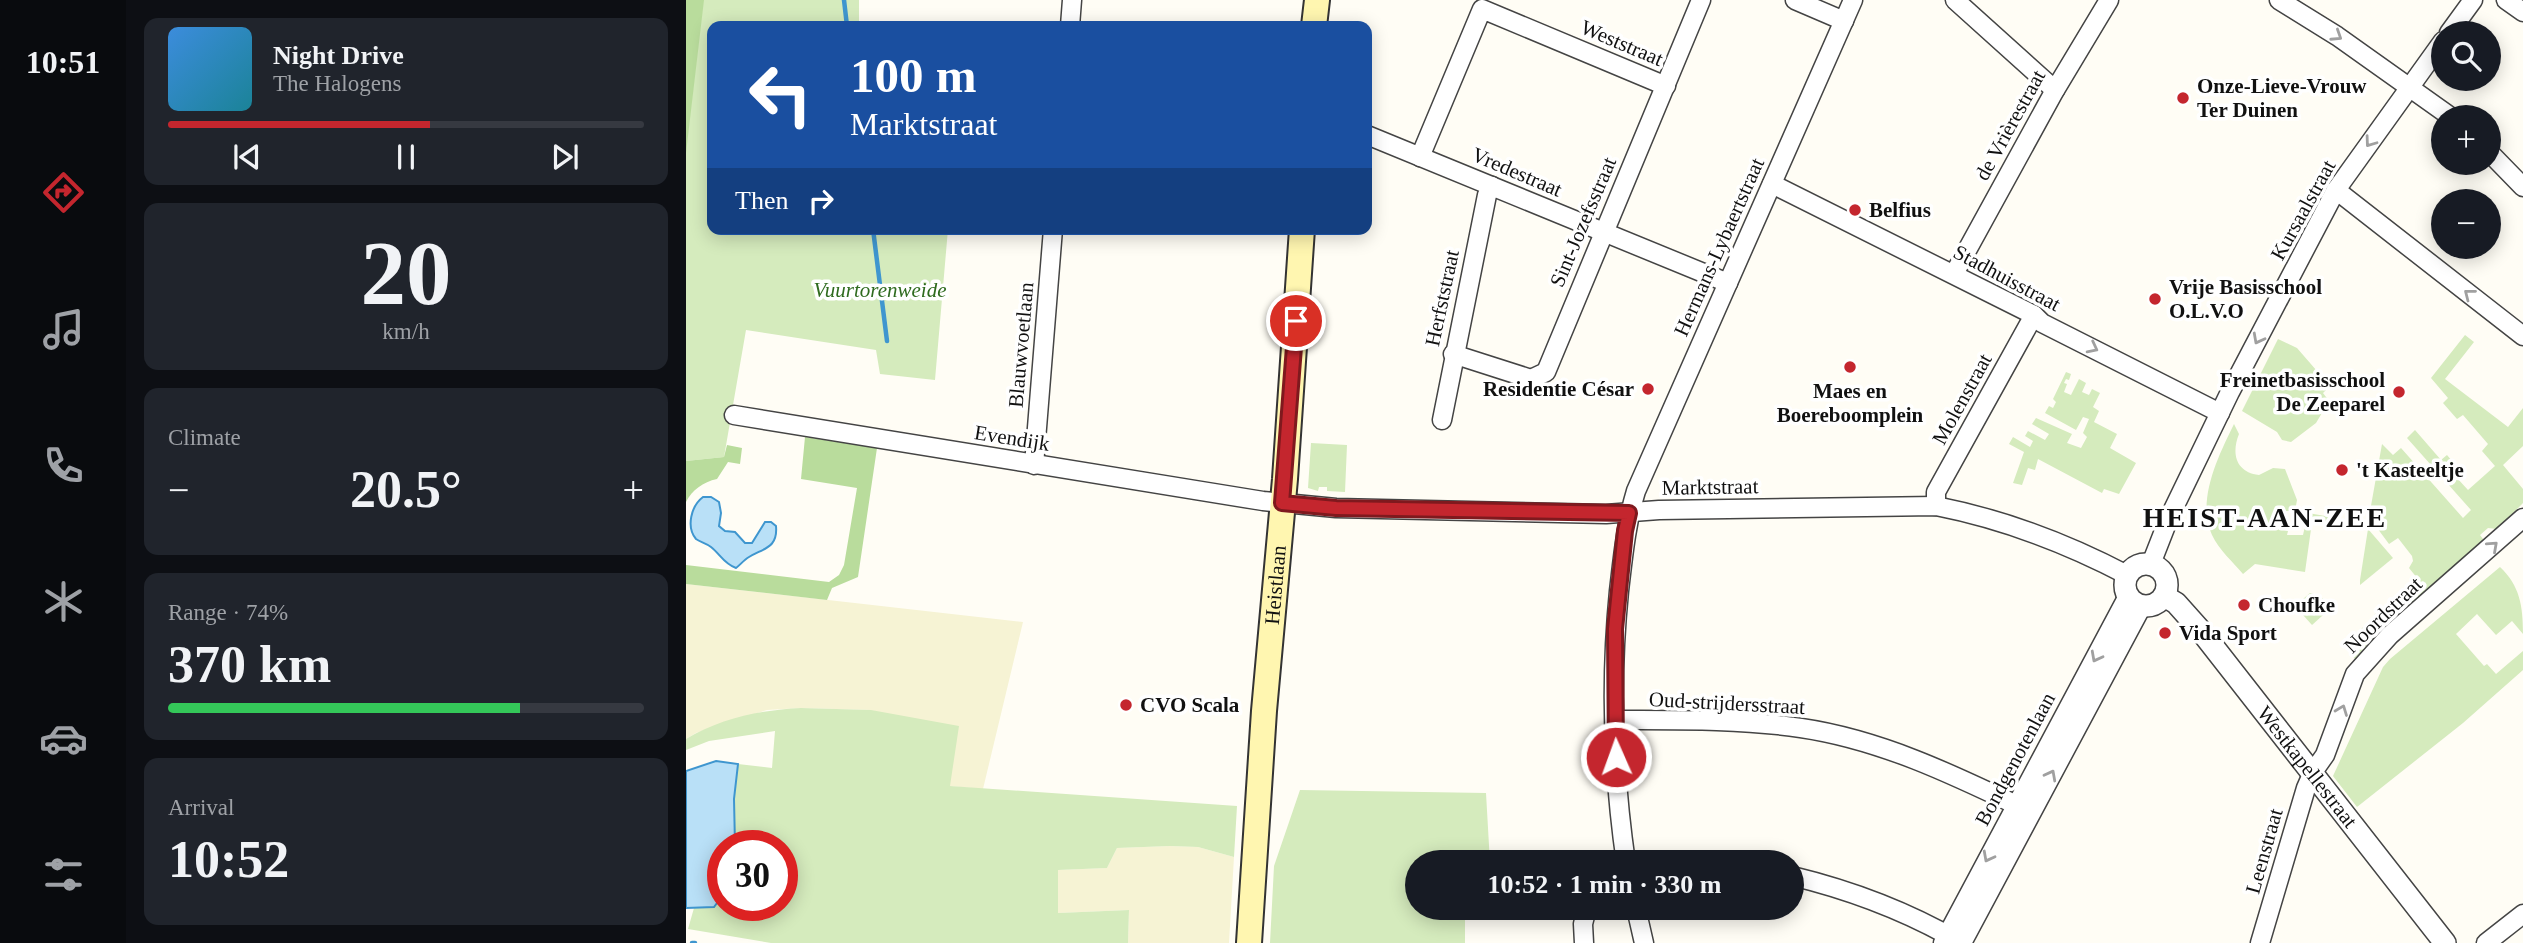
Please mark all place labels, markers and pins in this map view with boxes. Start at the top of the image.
place label: Onze-Lieve-Vrouw Ter Duinen [2197,74,2367,122]
marker: Onze-Lieve-Vrouw Ter Duinen [2175,90,2191,106]
place label: Belfius [1869,198,1931,222]
marker: Belfius [1847,202,1863,218]
place label: Vrije Basisschool O.L.V.O [2169,275,2322,323]
pin [1266,291,1326,351]
marker: Vrije Basisschool O.L.V.O [2147,291,2163,307]
marker: Maes en Boereboomplein [1842,359,1858,375]
place label: Freinetbasisschool De Zeeparel [2220,368,2385,416]
place label: Residentie César [1483,377,1634,401]
place label: Maes en Boereboomplein [1777,379,1924,427]
marker: Residentie César [1640,381,1656,397]
marker: Freinetbasisschool De Zeeparel [2391,384,2407,400]
place label: 't Kasteeltje [2356,458,2464,482]
marker: 't Kasteeltje [2334,462,2350,478]
place label: Choufke [2258,593,2335,617]
marker: Choufke [2236,597,2252,613]
place label: Vida Sport [2179,621,2277,645]
marker: Vida Sport [2157,625,2173,641]
place label: CVO Scala [1140,693,1240,717]
marker: CVO Scala [1118,697,1134,713]

